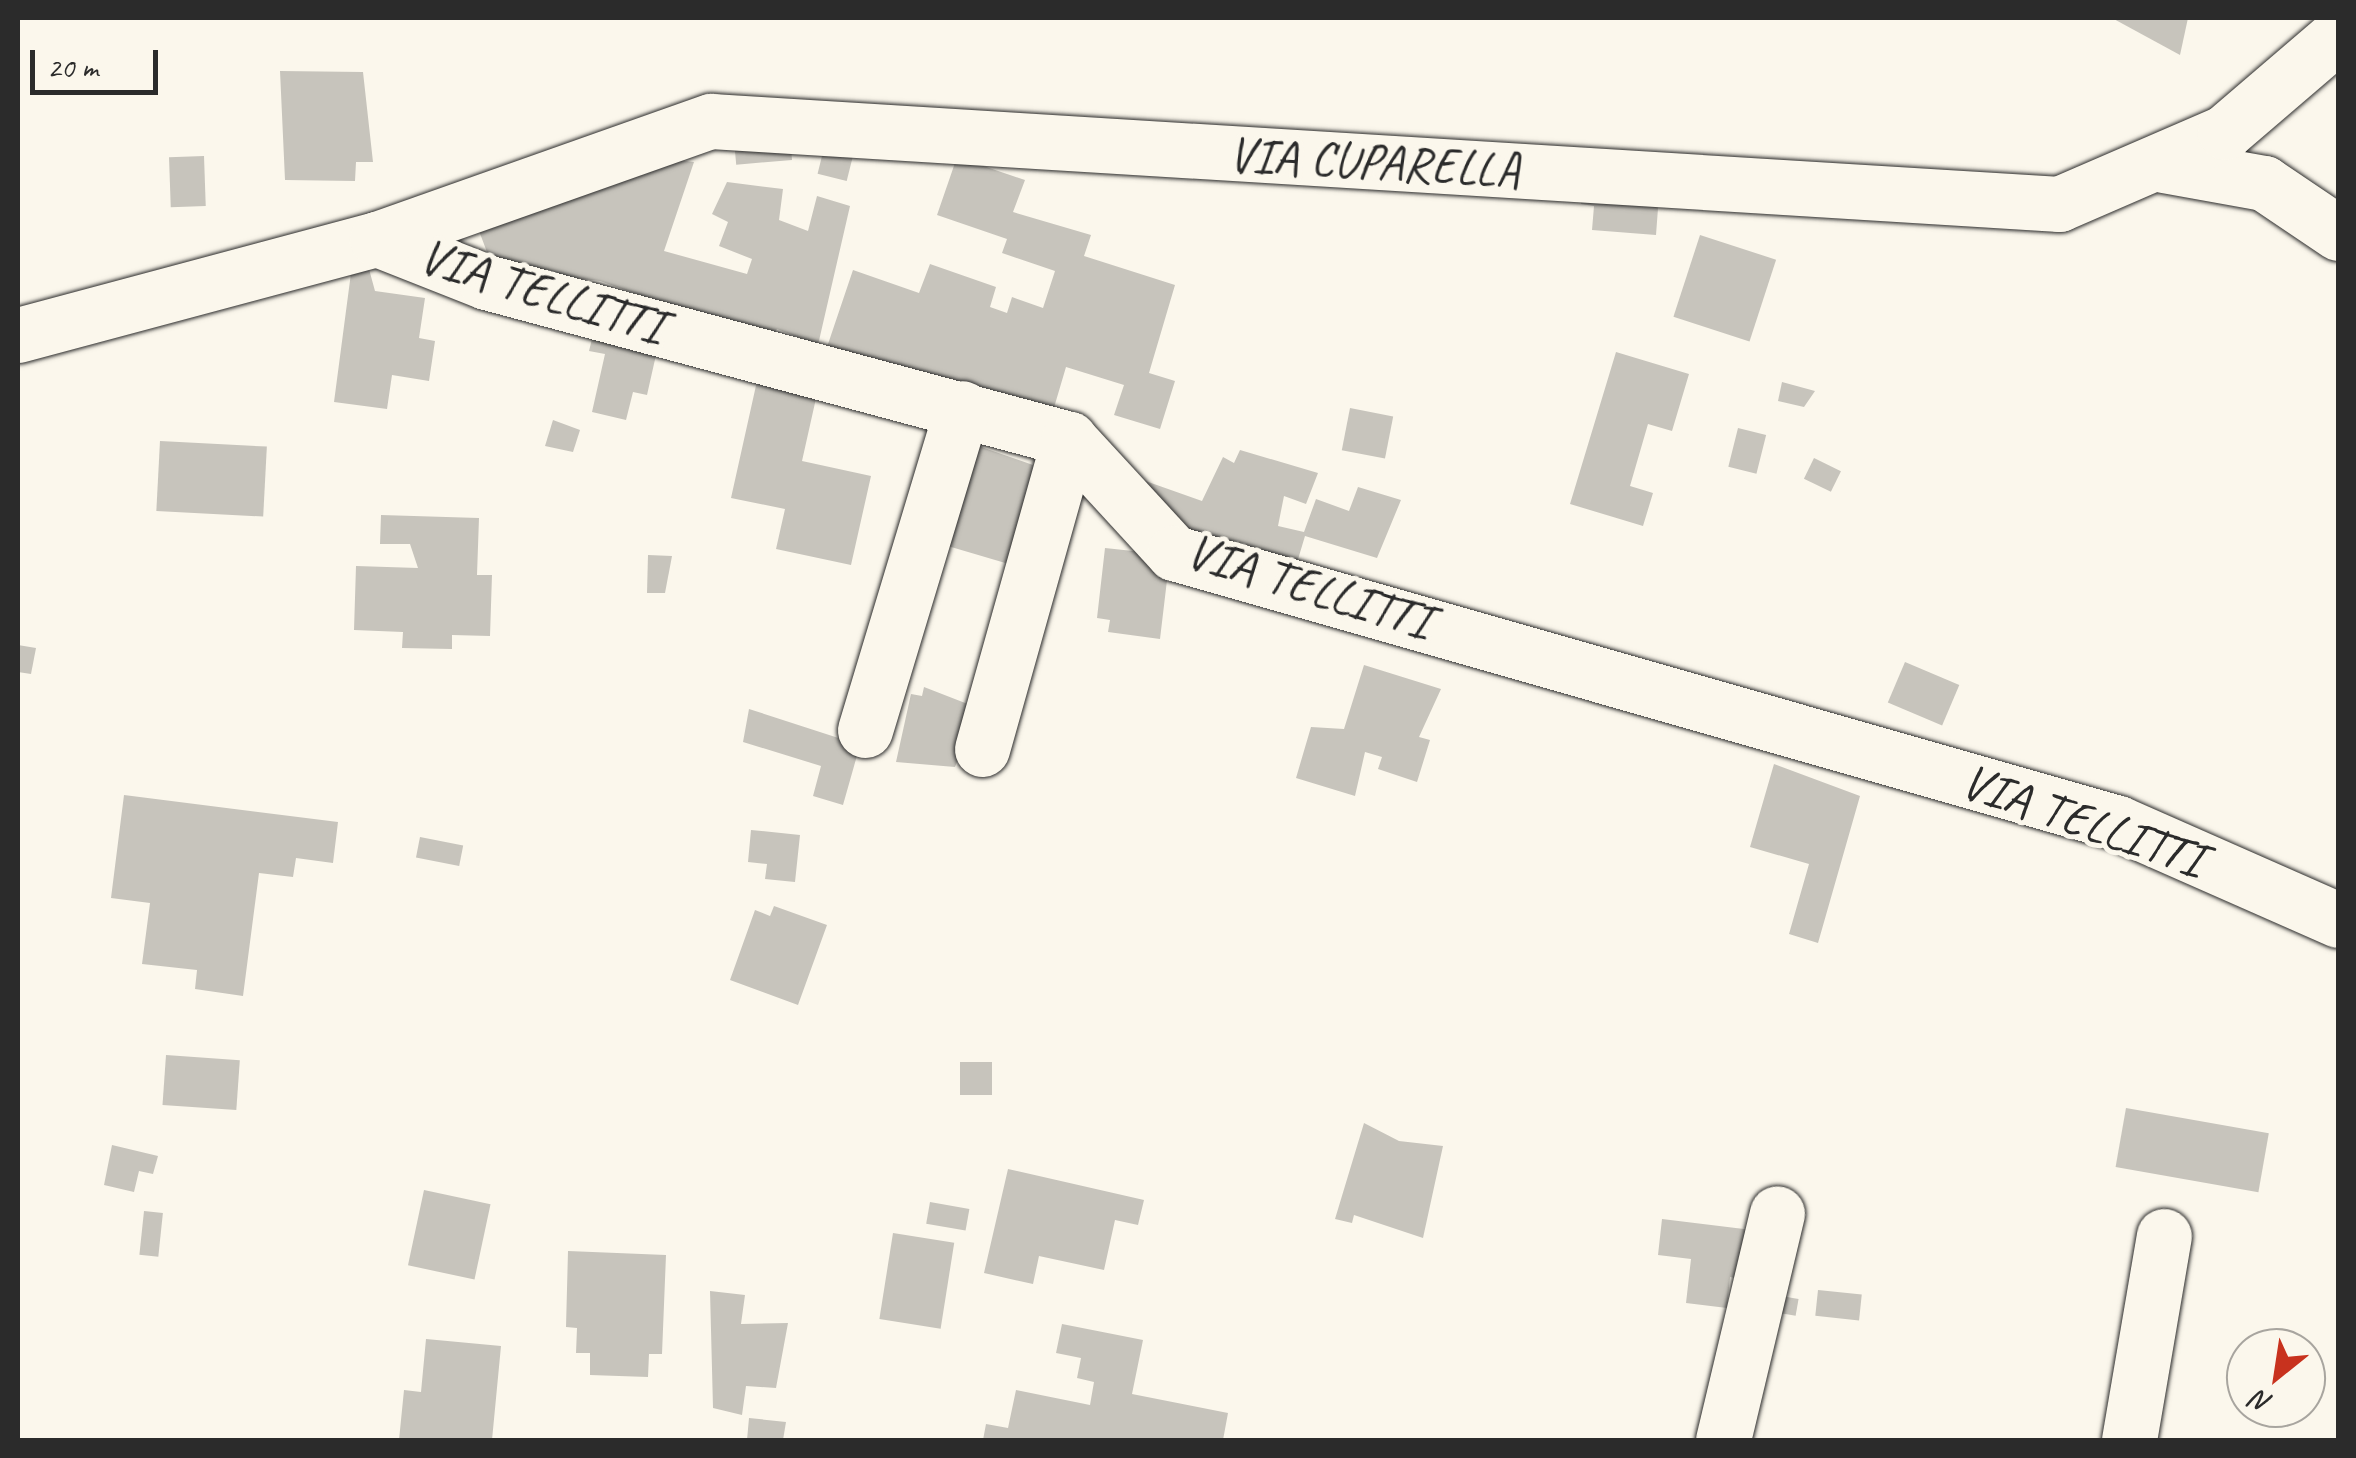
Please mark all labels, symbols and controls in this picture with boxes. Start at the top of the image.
scale bar [35,30,162,92]
text: 20 m [47,48,98,86]
street label: VIA CUPARELLA [1226,124,1522,200]
street label: VIA TELLITTI [411,225,673,357]
street label: VIA TELLITTI [1178,520,1440,652]
street label: VIA TELLITTI [1952,750,2214,890]
north arrow [2226,1328,2326,1428]
text: N [2245,1383,2278,1422]

